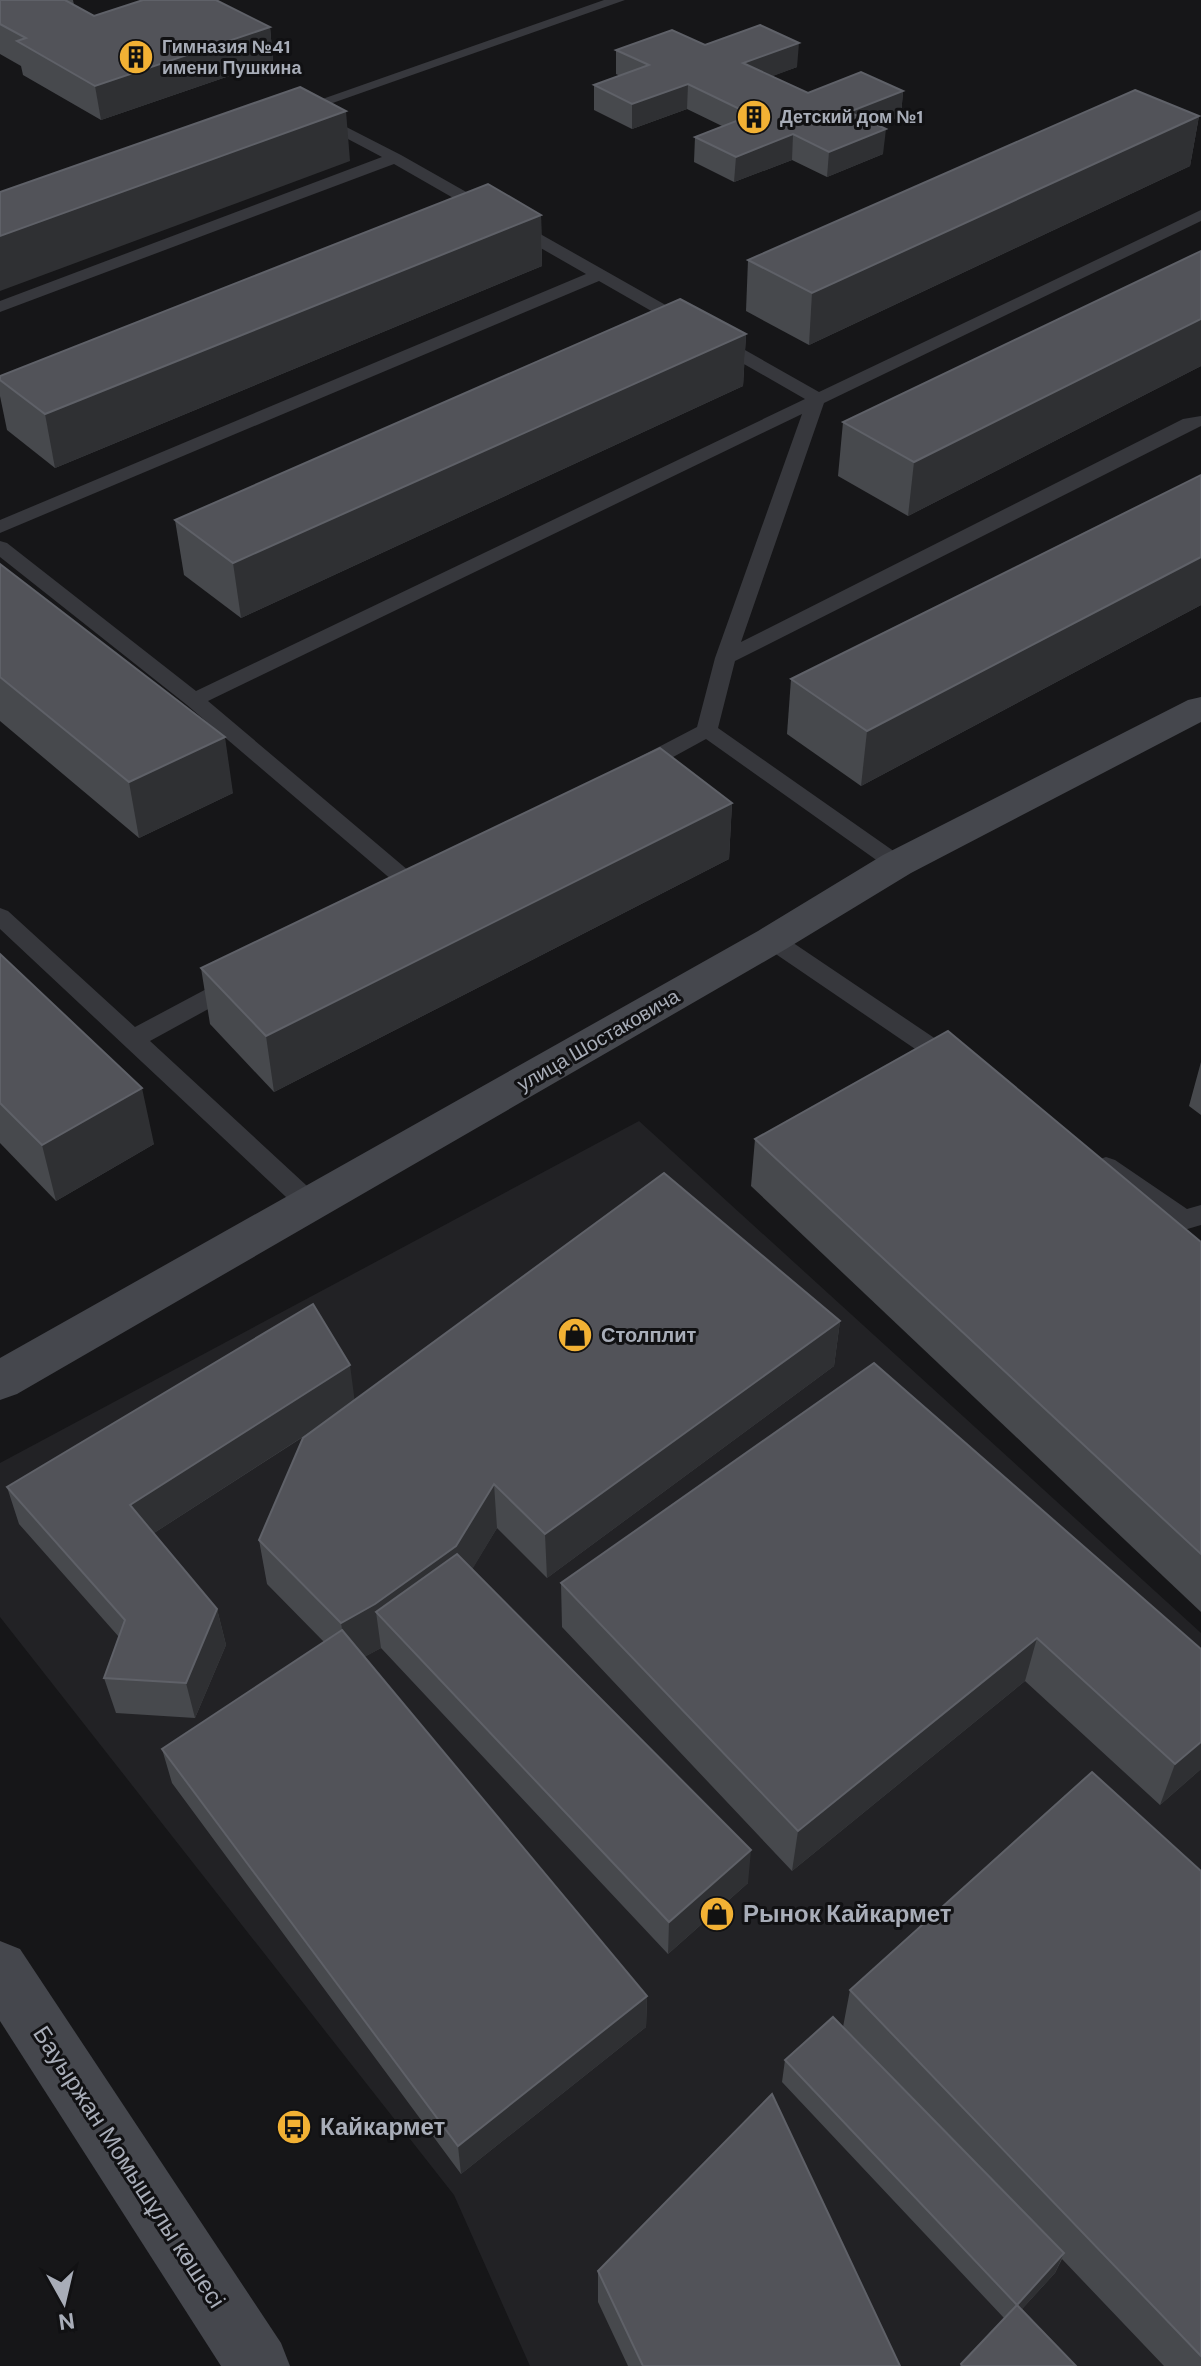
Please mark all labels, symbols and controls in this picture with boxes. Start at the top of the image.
place label: Гимназия №41 имени Пушкина [162,35,302,80]
building icon: Гимназия №41 имени Пушкина [117,38,155,76]
building icon: Детский дом №1 [735,98,773,136]
place label: Детский дом №1 [780,105,923,129]
street label: улица Шостаковича [512,982,685,1097]
shop icon: Столплит [556,1316,594,1354]
place label: Столплит [601,1322,696,1348]
shop icon: Рынок Кайкармет [698,1895,736,1933]
place label: Рынок Кайкармет [743,1898,952,1929]
street label: Бауыржан Момышұлы көшесі [26,2020,232,2314]
bus stop icon: Кайкармет [275,2108,313,2146]
place label: Кайкармет [320,2111,446,2142]
north arrow [24,2262,104,2342]
text: N [57,2306,77,2337]

